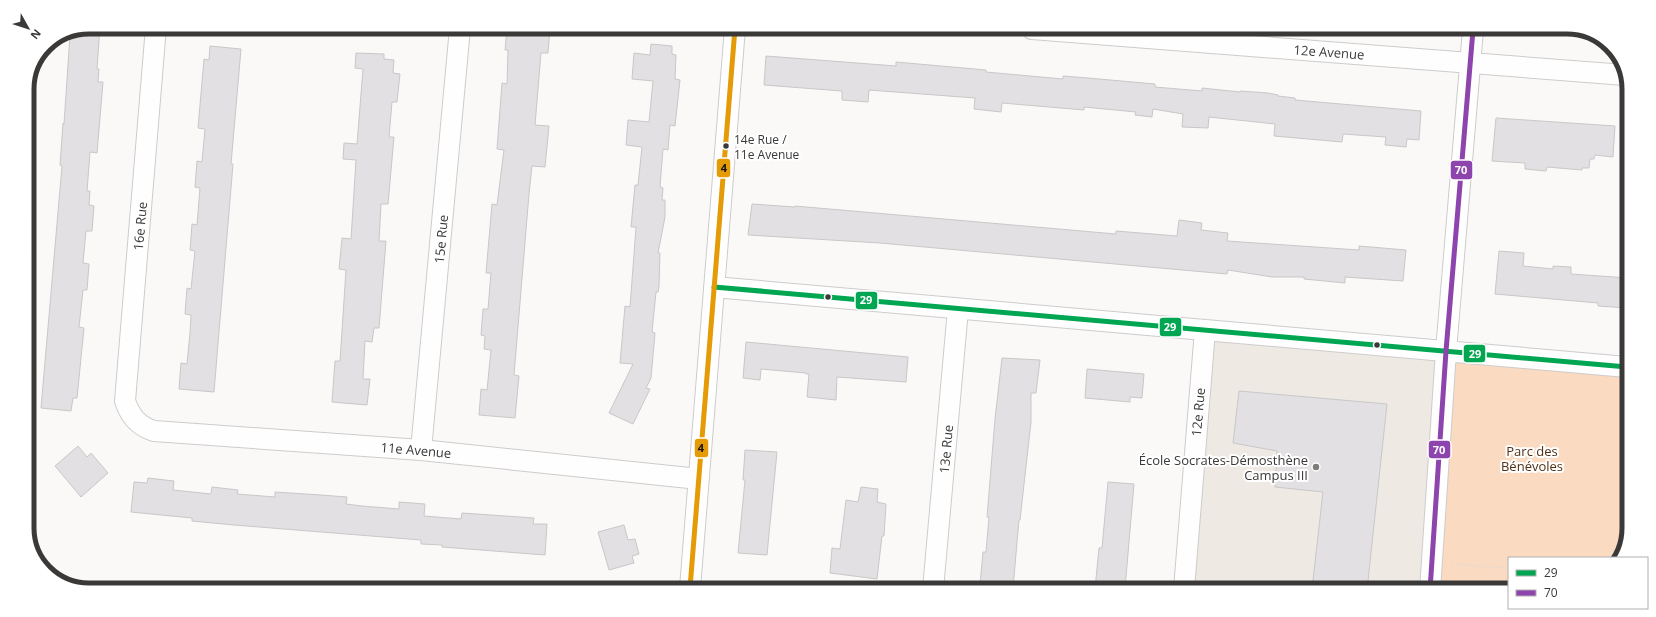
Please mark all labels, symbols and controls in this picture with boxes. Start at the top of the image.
north arrow [8,8,48,48]
text: N [28,26,45,43]
street label: 12e Avenue [1293,41,1365,63]
place label: 14e Rue / 11e Avenue [734,131,800,163]
marker: 14e Rue / 11e Avenue [721,141,731,151]
line badge: 4 [716,158,731,178]
text: 4 [721,160,728,175]
line badge: 70 [1450,160,1473,180]
text: 70 [1455,162,1467,177]
street label: 16e Rue [129,201,151,251]
street label: 15e Rue [430,214,452,264]
line badge: 29 [855,291,878,310]
unlabelled marker [823,292,833,302]
text: 29 [860,292,872,307]
line badge: 29 [1159,317,1182,337]
text: 29 [1164,319,1176,334]
unlabelled marker [1372,340,1382,350]
line badge: 29 [1463,344,1486,363]
text: 29 [1469,346,1481,361]
street label: 12e Rue [1187,387,1209,437]
street label: 13e Rue [935,424,957,474]
street label: 11e Avenue [380,438,452,462]
line badge: 4 [694,438,709,458]
text: 4 [698,440,705,455]
line badge: 70 [1428,440,1451,459]
text: 70 [1433,442,1445,457]
park label: Parc des Bénévoles [1501,442,1563,475]
place label: École Socrates-Démosthène Campus III [1139,451,1308,484]
marker: École Socrates-Démosthène Campus III [1311,462,1321,472]
legend [1508,557,1648,609]
text: 29 [1544,564,1558,581]
text: 70 [1544,584,1558,601]

